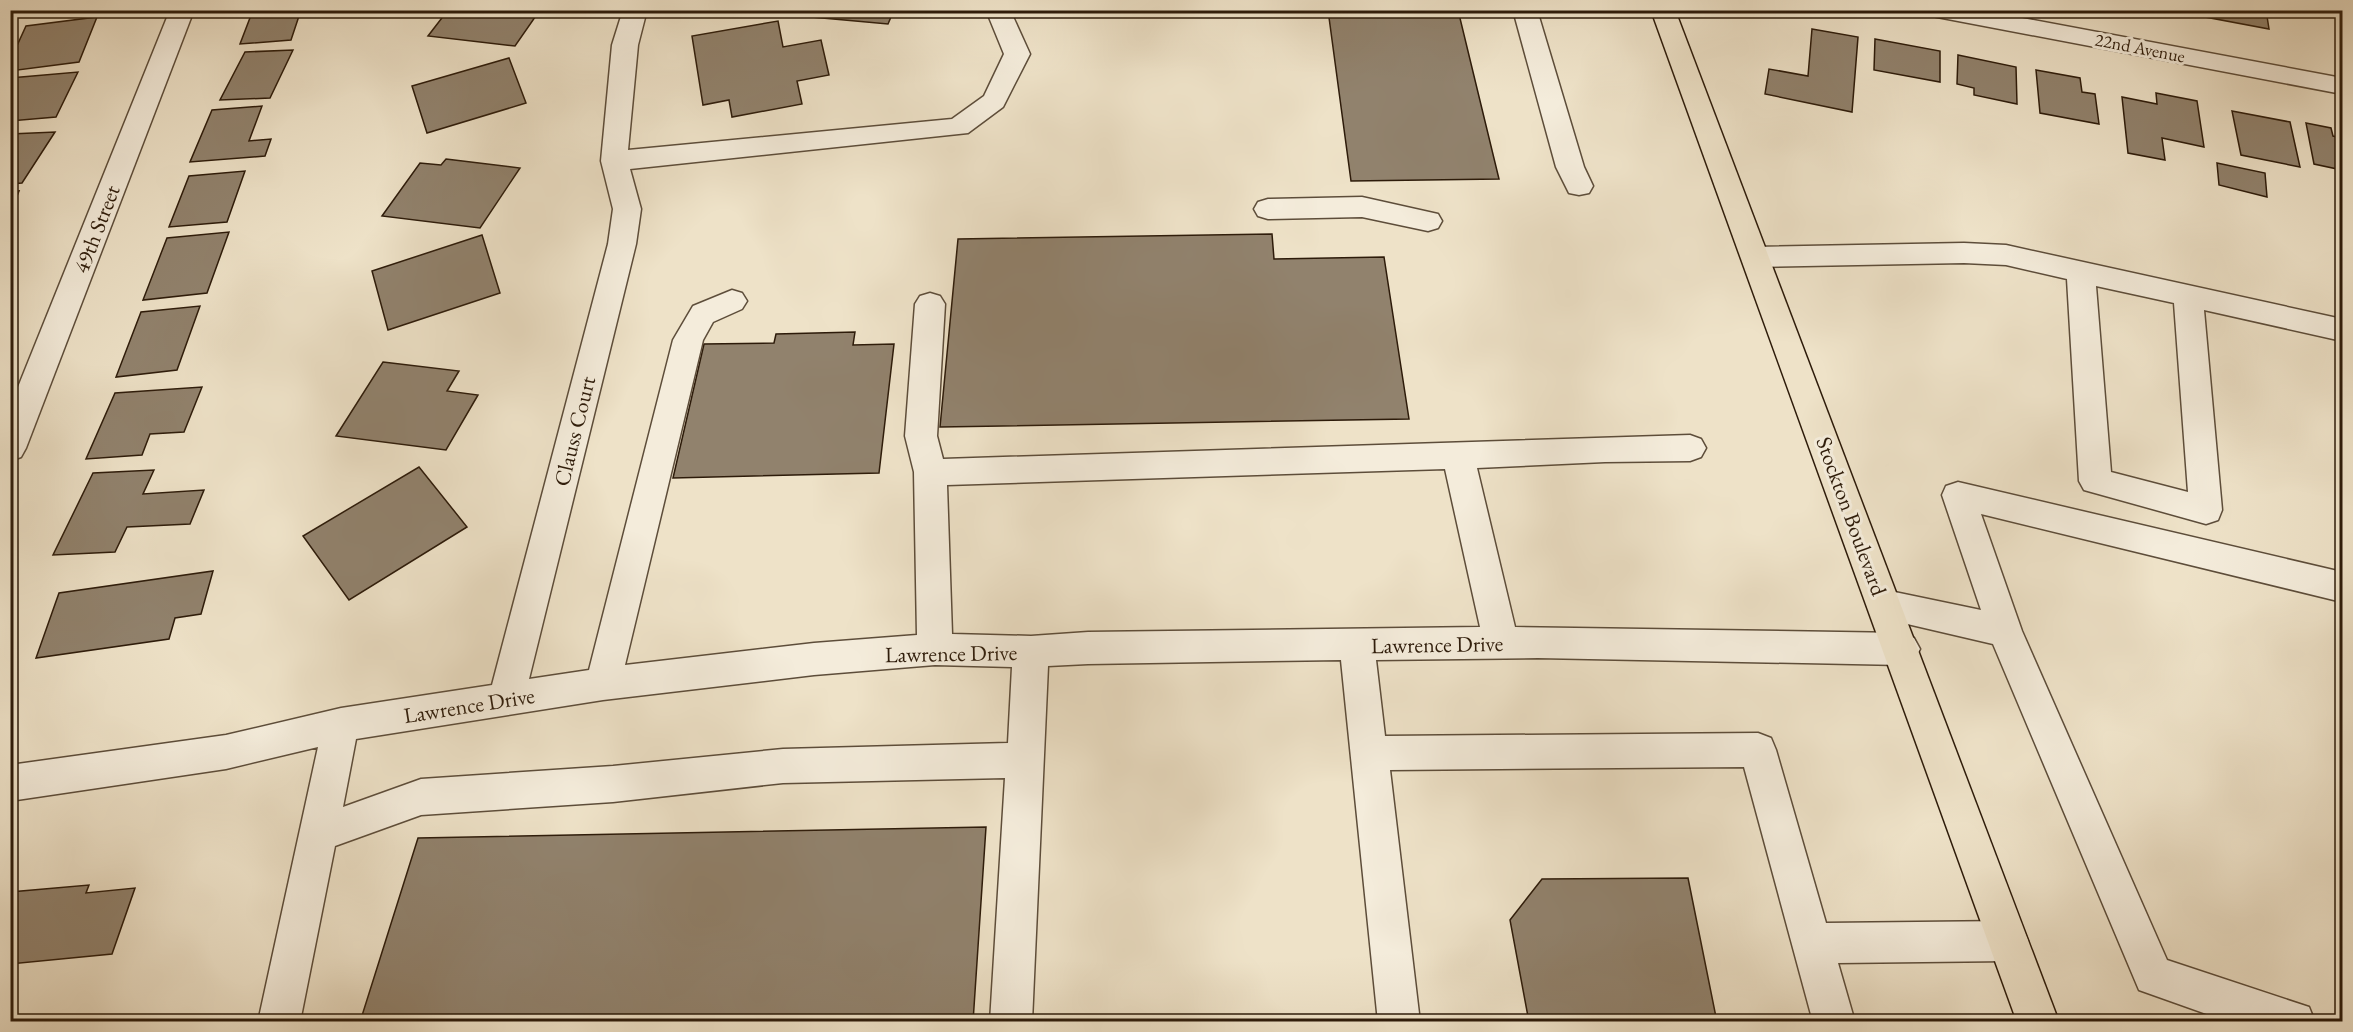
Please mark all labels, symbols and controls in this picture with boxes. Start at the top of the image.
street label: 22nd Avenue [2093,28,2187,67]
street label: 49th Street [66,181,127,277]
street label: Clauss Court [547,373,602,489]
street label: Stockton Boulevard [1809,433,1894,600]
street label: Lawrence Drive [1371,629,1504,660]
street label: Lawrence Drive [885,638,1018,669]
street label: Lawrence Drive [401,681,537,730]

